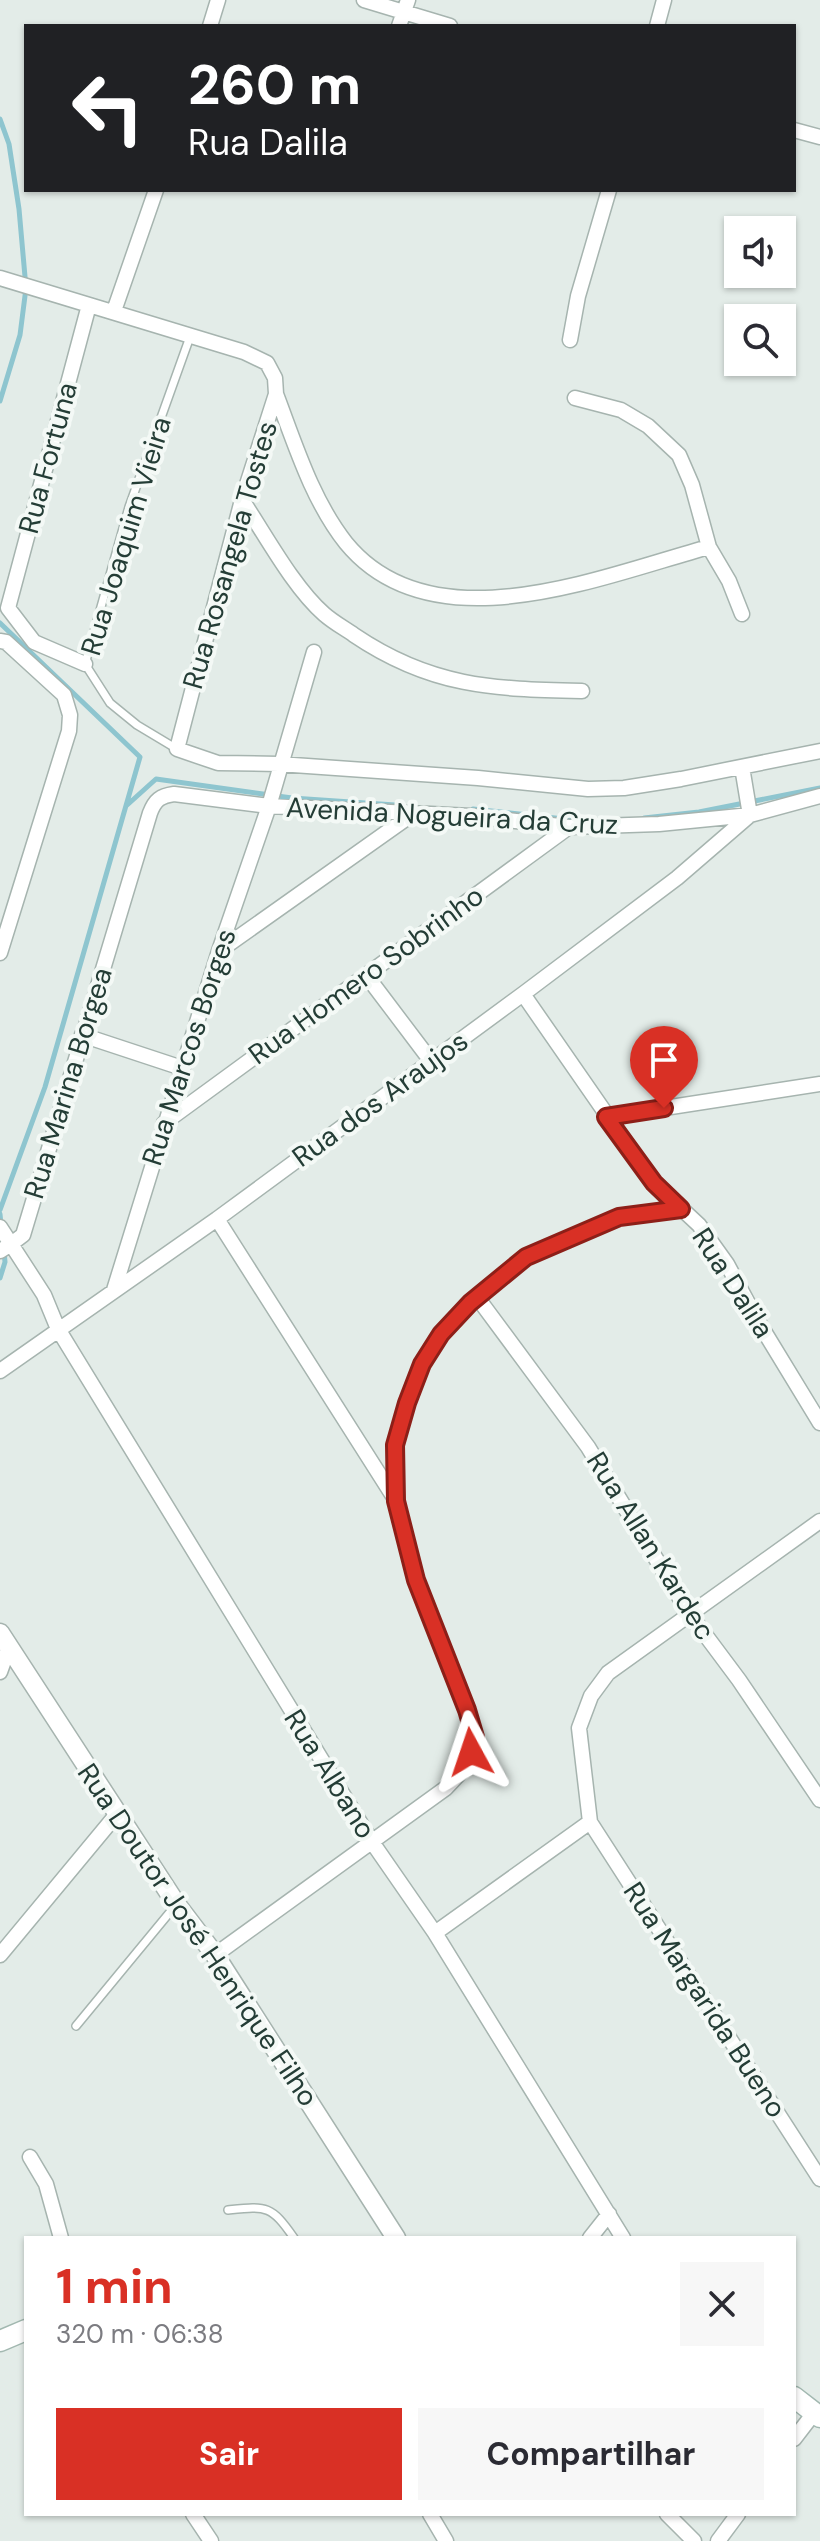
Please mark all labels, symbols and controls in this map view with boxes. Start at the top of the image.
text: 260 m [188,48,361,121]
icon: left [56,56,160,160]
text: Rua Dalila [188,119,348,166]
map controls [724,216,796,376]
button: sound [724,216,796,288]
button: search [724,304,796,376]
street label: Rua Fortuna [10,378,86,538]
street label: Rua Joaquim Vieira [72,412,180,660]
street label: Rua Rosangela Tostes [174,417,286,693]
street label: Avenida Nogueira da Cruz [285,789,619,843]
street label: Rua Homero Sobrinho [241,877,491,1073]
street label: Rua Marcos Borges [133,924,245,1170]
street label: Rua Marina Borgea [15,963,121,1203]
street label: Rua dos Araujos [285,1023,475,1175]
pin [630,1026,698,1108]
icon: arrive [642,1038,686,1082]
street label: Rua Dalila [684,1221,782,1345]
street label: Rua Allan Kardec [578,1445,724,1647]
street label: Rua Albano [276,1702,384,1846]
position arrow [429,1710,513,1794]
street label: Rua Doutor José Henrique Filho [69,1756,327,2114]
street label: Rua Margarida Bueno [615,1875,795,2125]
text: 1 min [56,2255,173,2318]
button: close [680,2262,764,2346]
text: 320 m · 06:38 [56,2317,223,2351]
button: Sair [56,2408,402,2500]
button: Compartilhar [418,2408,764,2500]

